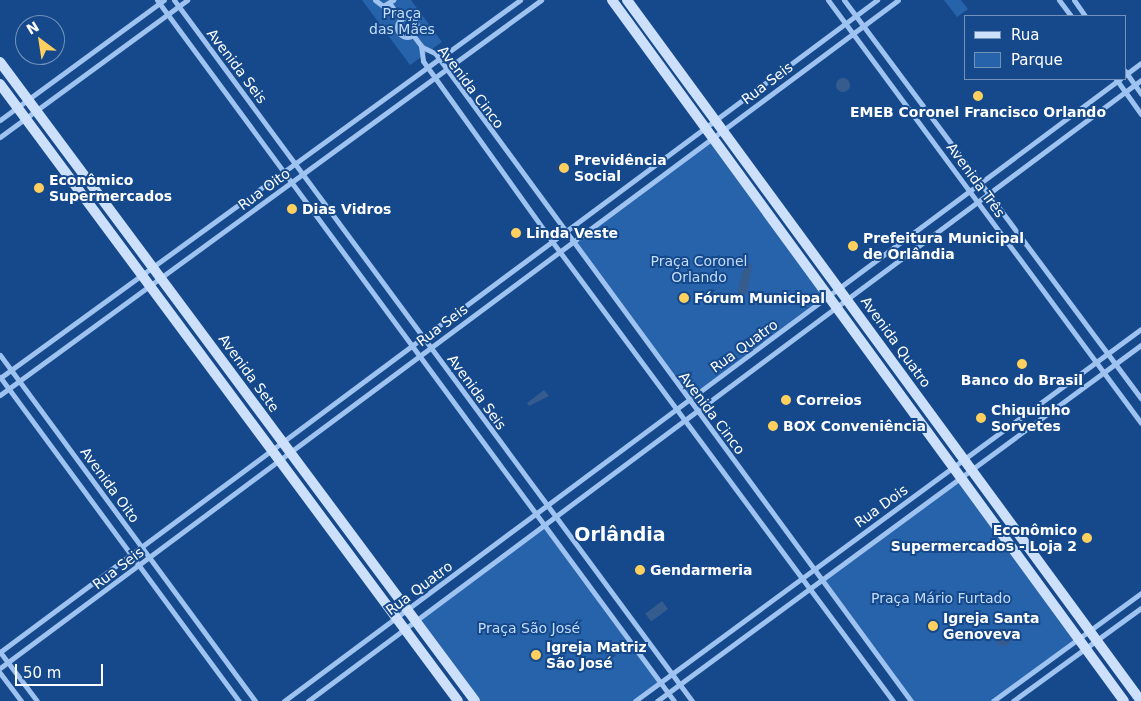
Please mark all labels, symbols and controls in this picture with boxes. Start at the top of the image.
park label: Praça das Mães [369,5,435,38]
north arrow [15,15,65,65]
legend [964,15,1126,80]
text: N [24,18,42,38]
street label: Avenida Seis [204,25,270,107]
text: Rua [1011,26,1039,44]
street label: Avenida Cinco [434,42,508,132]
text: Parque [1011,51,1063,69]
street label: Rua Seis [738,58,796,108]
marker: EMEB Coronel Francisco Orlando [972,90,984,102]
place label: EMEB Coronel Francisco Orlando [850,104,1106,120]
street label: Avenida Três [943,139,1009,221]
place label: Previdência Social [574,152,667,184]
marker: Previdência Social [558,162,570,174]
street label: Rua Oito [235,165,293,213]
place label: Econômico Supermercados [49,172,172,204]
marker: Econômico Supermercados [33,182,45,194]
place label: Dias Vidros [302,201,391,217]
marker: Dias Vidros [286,203,298,215]
place label: Linda Veste [526,225,618,241]
marker: Linda Veste [510,227,522,239]
place label: Prefeitura Municipal de Orlândia [863,230,1024,262]
marker: Prefeitura Municipal de Orlândia [847,240,859,252]
park label: Praça Coronel Orlando [651,253,747,286]
place label: Fórum Municipal [694,290,825,306]
marker: Fórum Municipal [678,292,690,304]
street label: Avenida Quatro [857,293,935,391]
street label: Rua Seis [413,300,471,350]
street label: Rua Quatro [707,316,781,376]
street label: Avenida Sete [215,331,283,415]
street label: Avenida Seis [444,351,510,433]
marker: Banco do Brasil [1016,358,1028,370]
street label: Avenida Cinco [675,368,749,458]
place label: Banco do Brasil [961,372,1083,388]
place label: Correios [796,392,862,408]
marker: Correios [780,394,792,406]
place label: Chiquinho Sorvetes [991,402,1070,434]
marker: Chiquinho Sorvetes [975,412,987,424]
place label: BOX Conveniência [783,418,926,434]
marker: BOX Conveniência [767,420,779,432]
street label: Avenida Oito [77,444,143,526]
street label: Rua Dois [851,481,911,531]
place label: Econômico Supermercados - Loja 2 [891,522,1077,554]
district label: Orlândia [574,524,666,546]
marker: Econômico Supermercados - Loja 2 [1081,532,1093,544]
street label: Rua Seis [89,543,147,593]
street label: Rua Quatro [382,558,456,618]
place label: Gendarmeria [650,562,753,578]
marker: Gendarmeria [634,564,646,576]
park label: Praça Mário Furtado [871,590,1011,606]
place label: Igreja Santa Genoveva [943,610,1039,642]
park label: Praça São José [478,620,580,636]
marker: Igreja Santa Genoveva [927,620,939,632]
place label: Igreja Matriz São José [546,639,647,672]
marker: Igreja Matriz São José [530,649,542,661]
scale bar [18,654,105,686]
text: 50 m [23,664,61,682]

